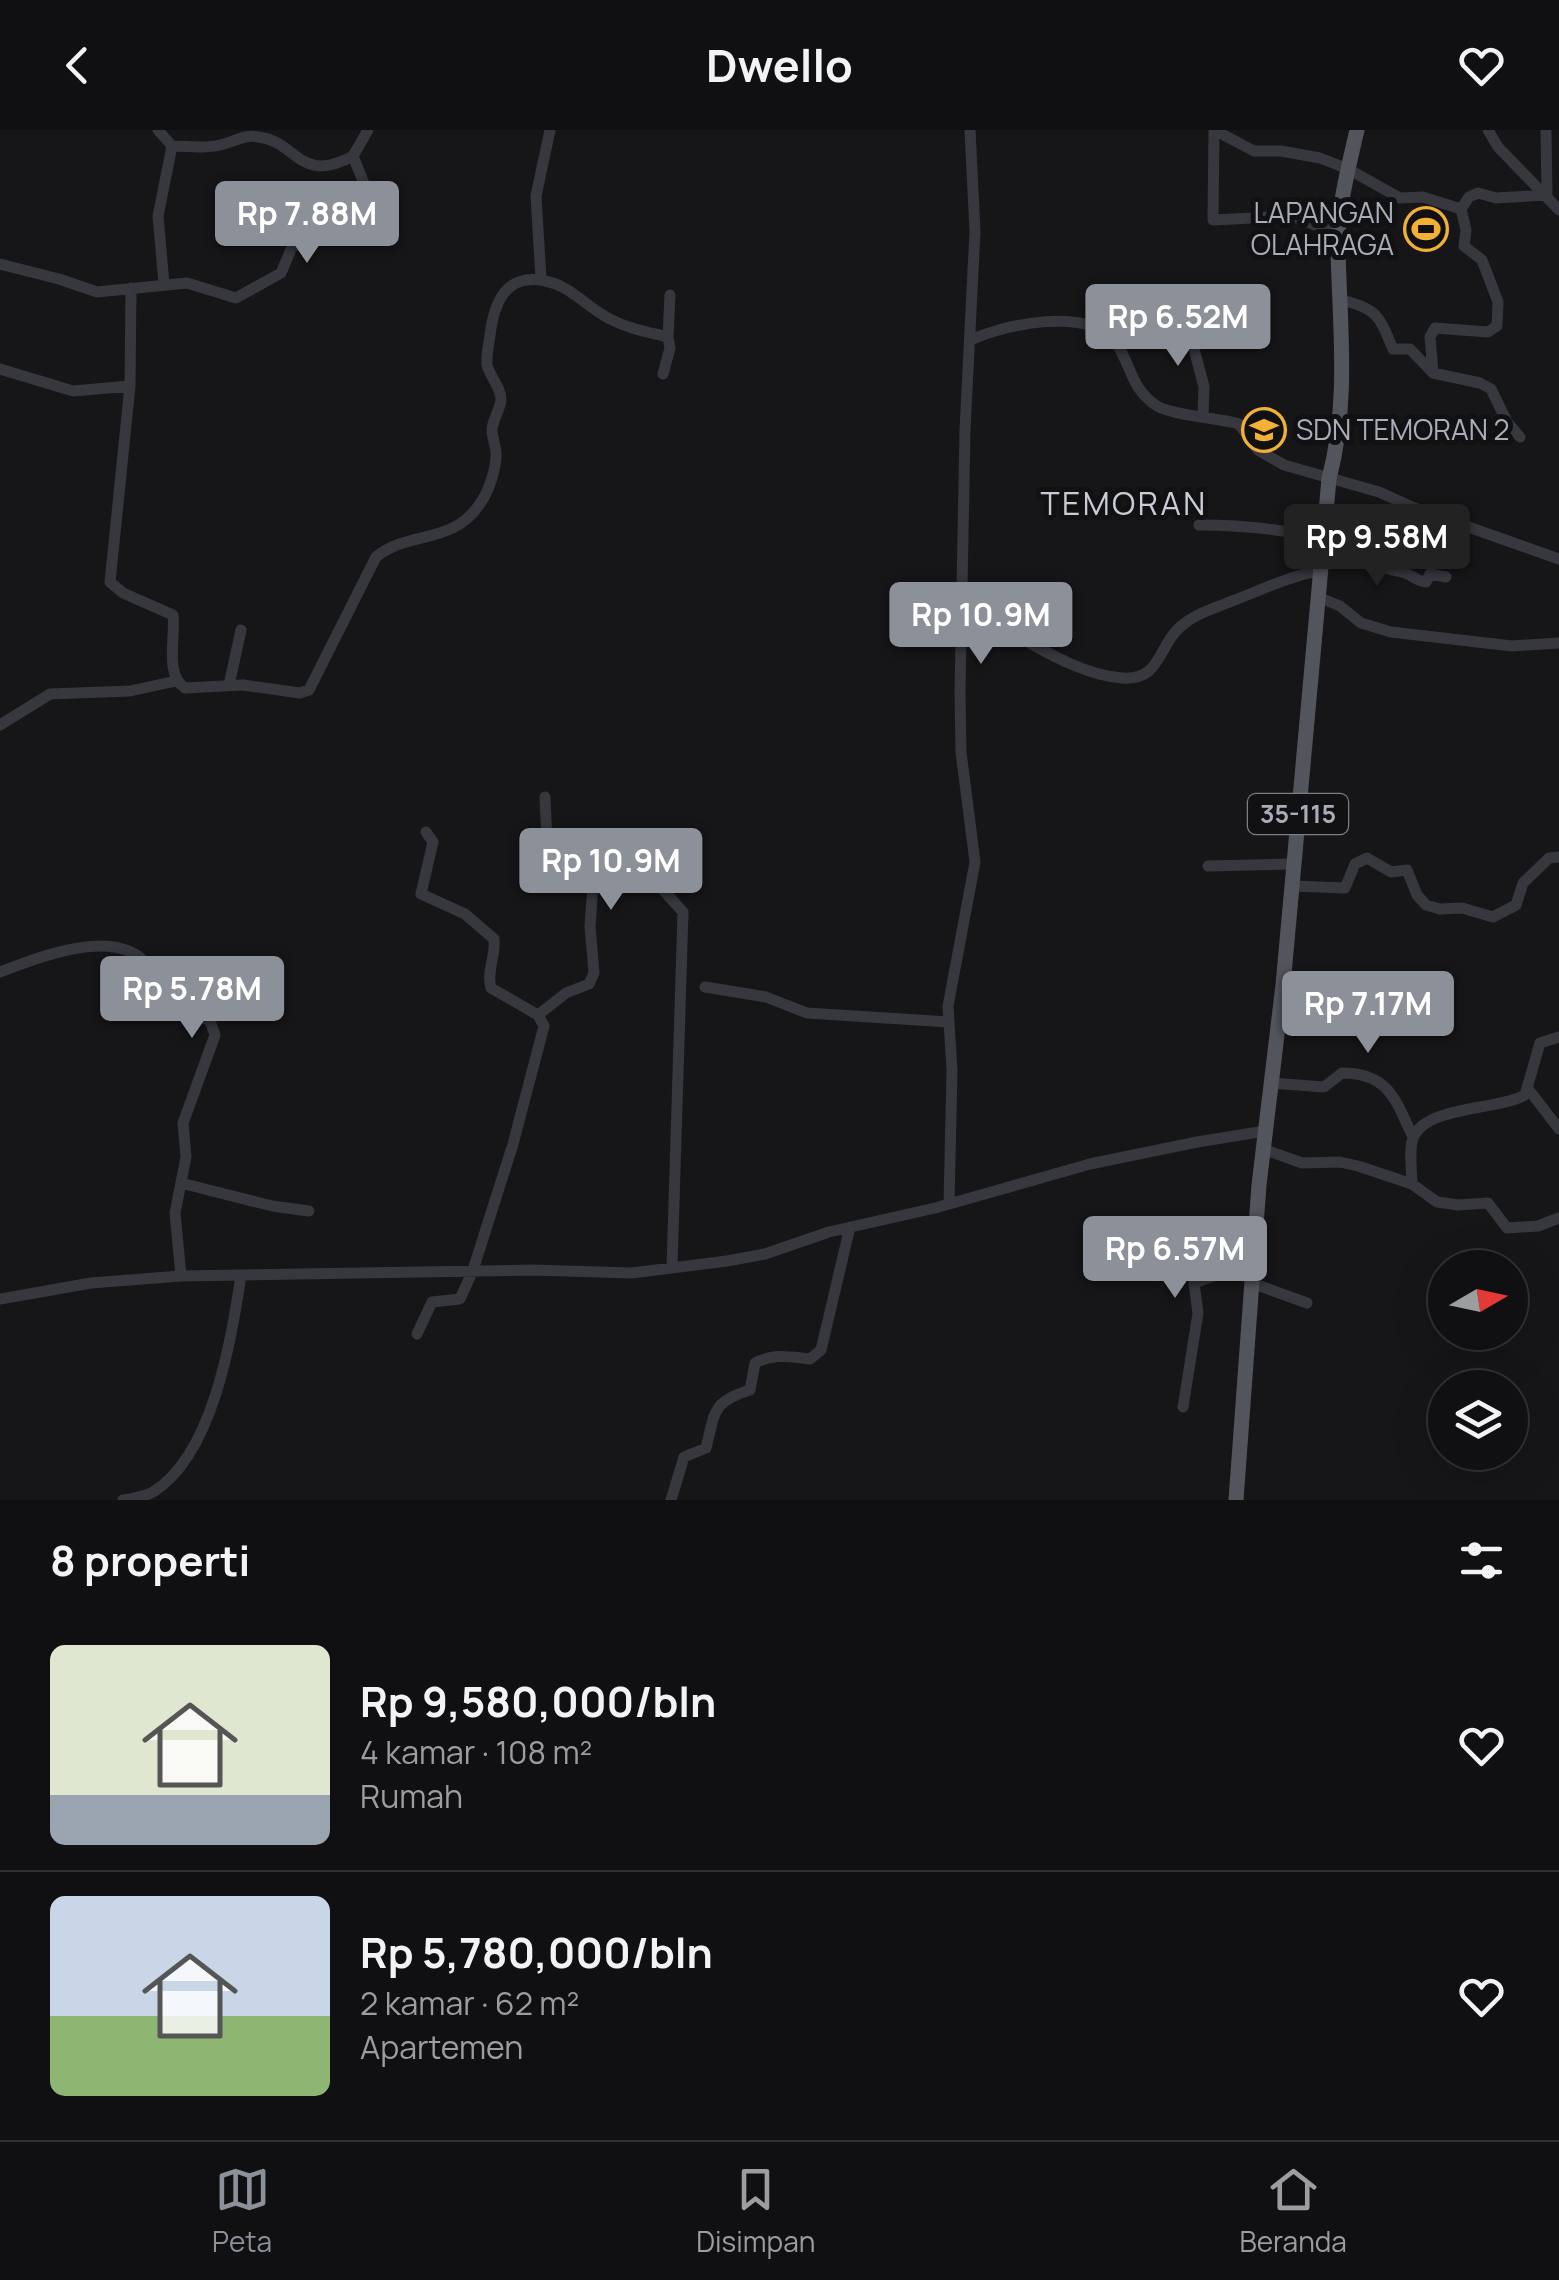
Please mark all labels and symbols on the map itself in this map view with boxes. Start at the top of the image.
pin: Rp 7.88M [204,181,410,266]
place label: LAPANGAN OLAHRAGA [1251,193,1394,263]
sports icon: LAPANGAN OLAHRAGA [1403,206,1449,252]
pin: Rp 6.52M [1075,284,1281,369]
school or university icon: SDN TEMORAN 2 [1241,407,1287,453]
place label: SDN TEMORAN 2 [1296,410,1509,448]
district label: TEMORAN [1040,481,1208,525]
pin: Rp 9.58M [1274,504,1480,589]
pin: Rp 10.9M [878,582,1084,667]
road number: 35-115 [1248,794,1348,834]
pin: Rp 10.9M [508,828,714,913]
pin: Rp 5.78M [89,956,295,1041]
pin: Rp 7.17M [1265,971,1471,1056]
pin: Rp 6.57M [1072,1216,1278,1301]
north arrow [1428,1250,1528,1350]

